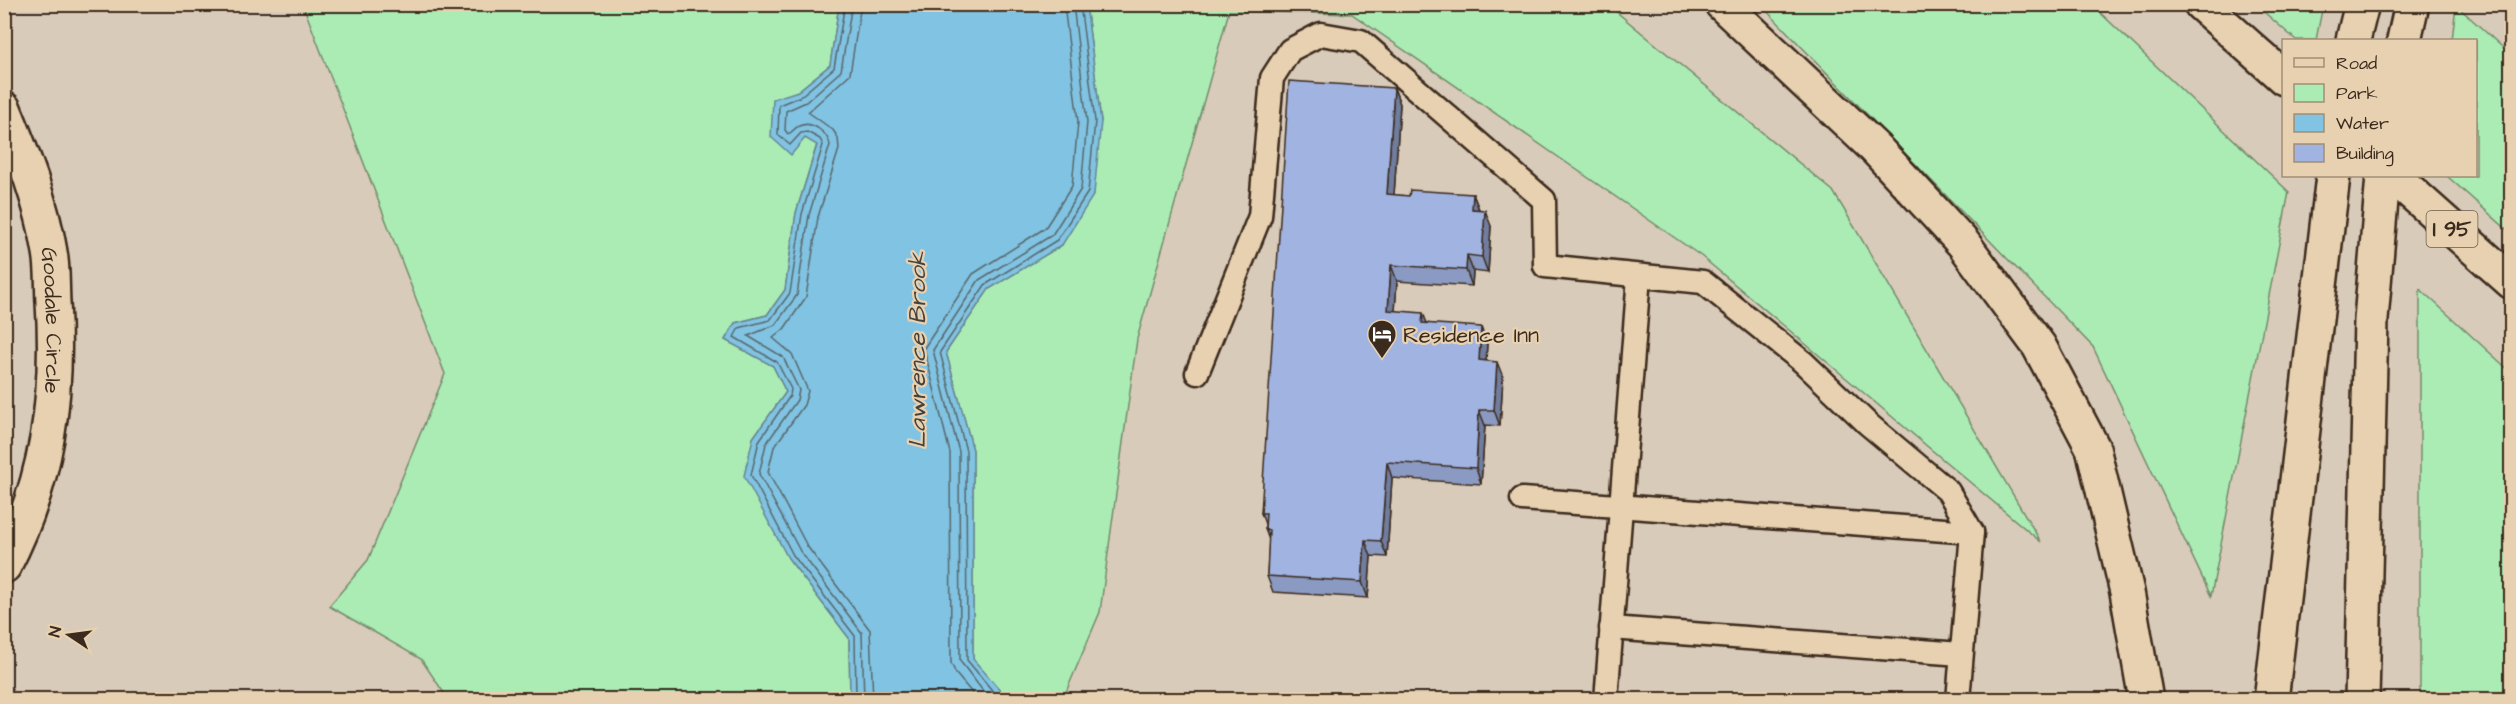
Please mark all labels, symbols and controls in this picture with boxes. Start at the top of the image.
legend [2282,39,2477,177]
text: Road [2336,51,2377,76]
text: Park [2336,81,2378,106]
text: Water [2336,111,2389,136]
text: Building [2336,141,2394,167]
road number: I 95 [2426,211,2478,247]
street label: Goodale Circle [32,245,69,395]
water label: Lawrence Brook [901,251,935,448]
hotel icon: Residence Inn [1366,318,1398,360]
place label: Residence Inn [1403,320,1539,351]
north arrow [39,605,99,665]
text: N [44,624,67,639]

